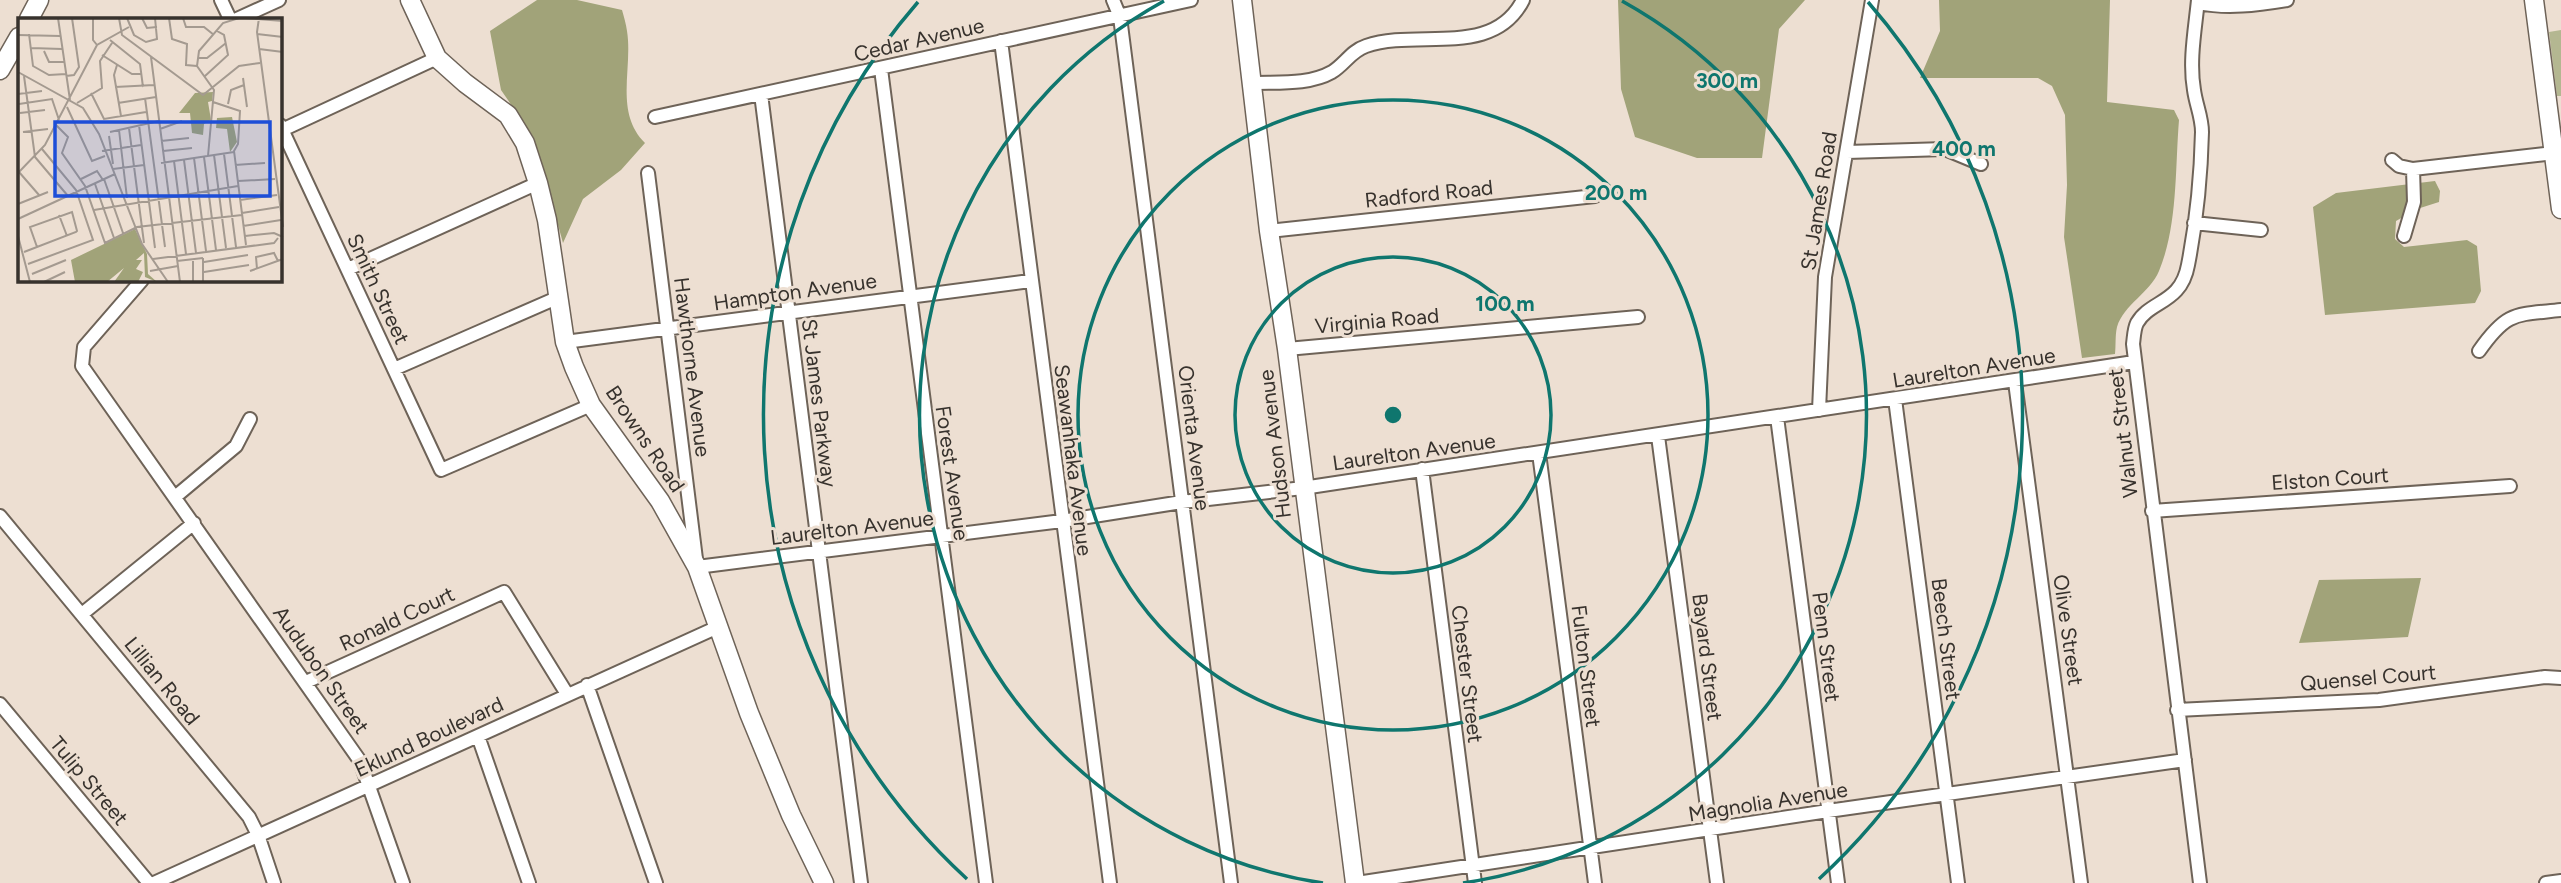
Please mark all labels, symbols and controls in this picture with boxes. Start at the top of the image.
street label: Cedar Avenue [851,12,986,67]
inset map [18,18,282,282]
text: 300 m [1696,68,1758,93]
street label: St James Road [1795,130,1842,272]
text: 400 m [1932,136,1996,161]
street label: Radford Road [1364,174,1494,213]
text: 200 m [1585,180,1647,205]
street label: Smith Street [342,229,415,348]
street label: Hampton Avenue [712,268,878,315]
street label: Hawthorne Avenue [669,276,716,458]
text: 100 m [1475,291,1535,316]
street label: Virginia Road [1314,303,1440,338]
street label: St James Parkway [797,317,842,489]
street label: Laurelton Avenue [1891,342,2057,393]
street label: Seawanhaka Avenue [1049,363,1098,557]
street label: Orienta Avenue [1173,364,1216,512]
street label: Walnut Street [2102,367,2143,499]
street label: Hudson Avenue [1253,368,1296,520]
street label: Browns Road [601,381,690,497]
centre of rings [1381,403,1405,427]
street label: Forest Avenue [931,404,974,542]
street label: Laurelton Avenue [1331,428,1497,475]
street label: Elston Court [2270,462,2390,495]
street label: Laurelton Avenue [769,505,935,550]
street label: Olive Street [2048,573,2089,687]
street label: Beech Street [1927,576,1966,701]
street label: Ronald Court [335,581,458,656]
street label: Penn Street [1807,590,1846,704]
street label: Bayard Street [1687,592,1728,722]
street label: Audubon Street [268,601,375,738]
street label: Fulton Street [1567,603,1606,729]
street label: Chester Street [1447,604,1488,744]
street label: Lillian Road [119,632,205,730]
street label: Quensel Court [2299,659,2437,696]
street label: Eklund Boulevard [350,691,507,782]
street label: Tulip Street [45,731,134,830]
street label: Magnolia Avenue [1686,777,1849,826]

